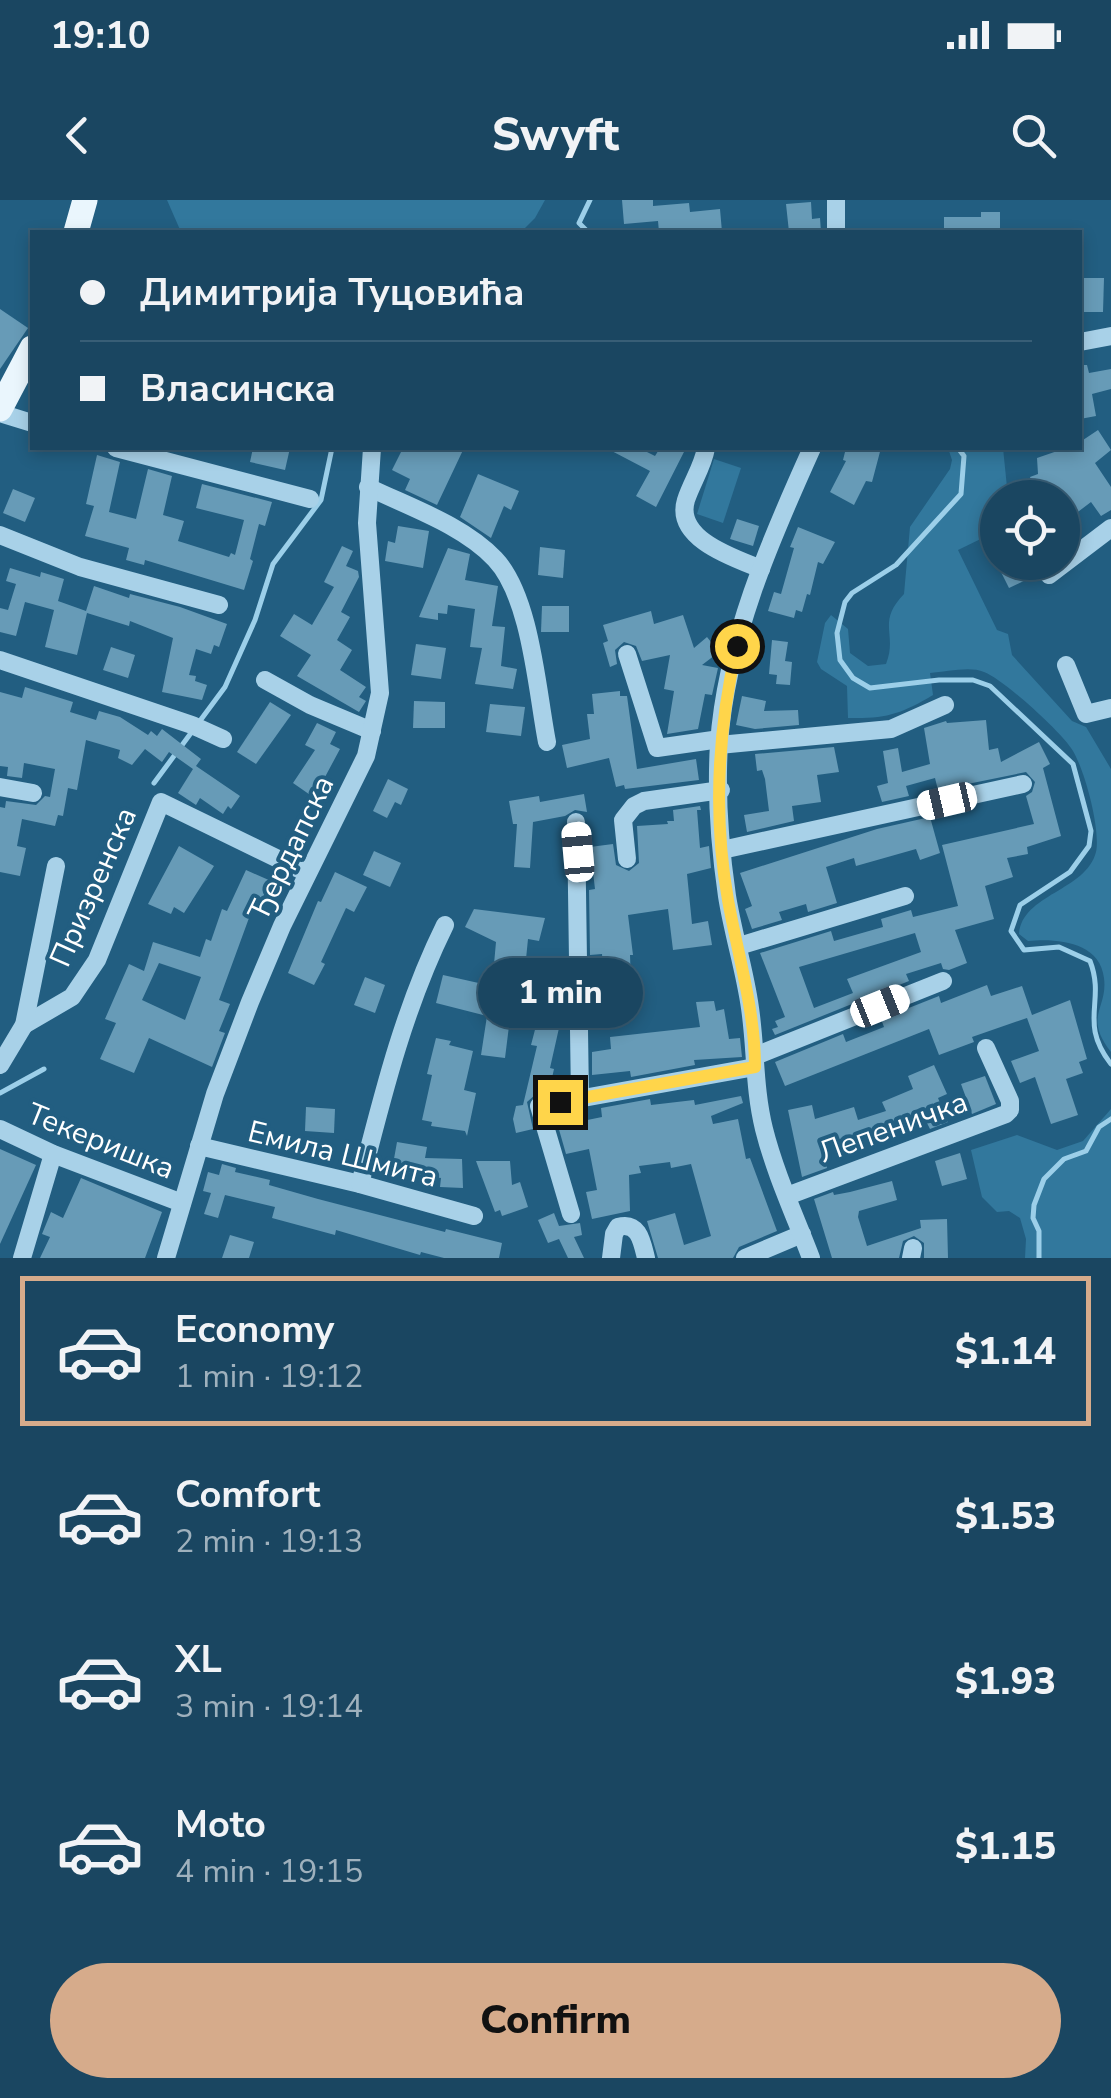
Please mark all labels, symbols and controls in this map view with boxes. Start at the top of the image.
text: 19:10 [50,10,151,61]
text: Swyft [492,105,619,166]
icon: back [50,108,105,163]
icon: search [1006,108,1061,163]
text: Димитрија Туцовића [140,267,525,318]
text: Власинска [140,363,336,414]
map controls [980,480,1080,580]
button: locate [980,480,1080,580]
route start [715,624,760,669]
street label: Ђердапска [239,769,344,928]
car [914,780,980,822]
street label: Призренска [40,801,147,974]
car [560,821,596,883]
callout: 1 min [478,957,642,1027]
text: 1 min [518,971,603,1014]
car [847,981,913,1031]
route end [538,1080,583,1125]
street label: Лепеничка [813,1082,973,1173]
street label: Текеришка [21,1093,180,1190]
street label: Емила Шмита [244,1111,442,1198]
text: Economy [175,1304,334,1355]
icon: car [55,1306,145,1396]
text: $1.14 [955,1326,1056,1377]
text: 1 min · 19:12 [175,1355,363,1398]
text: Comfort [175,1469,320,1520]
icon: car [55,1471,145,1561]
text: $1.53 [955,1491,1056,1542]
text: 2 min · 19:13 [175,1520,363,1563]
text: XL [175,1634,222,1685]
icon: car [55,1636,145,1726]
text: $1.93 [955,1656,1056,1707]
text: 3 min · 19:14 [175,1685,363,1728]
text: Moto [175,1799,266,1850]
icon: car [55,1801,145,1891]
text: $1.15 [955,1821,1056,1872]
text: 4 min · 19:15 [175,1850,363,1893]
button: Confirm [50,1963,1061,2078]

